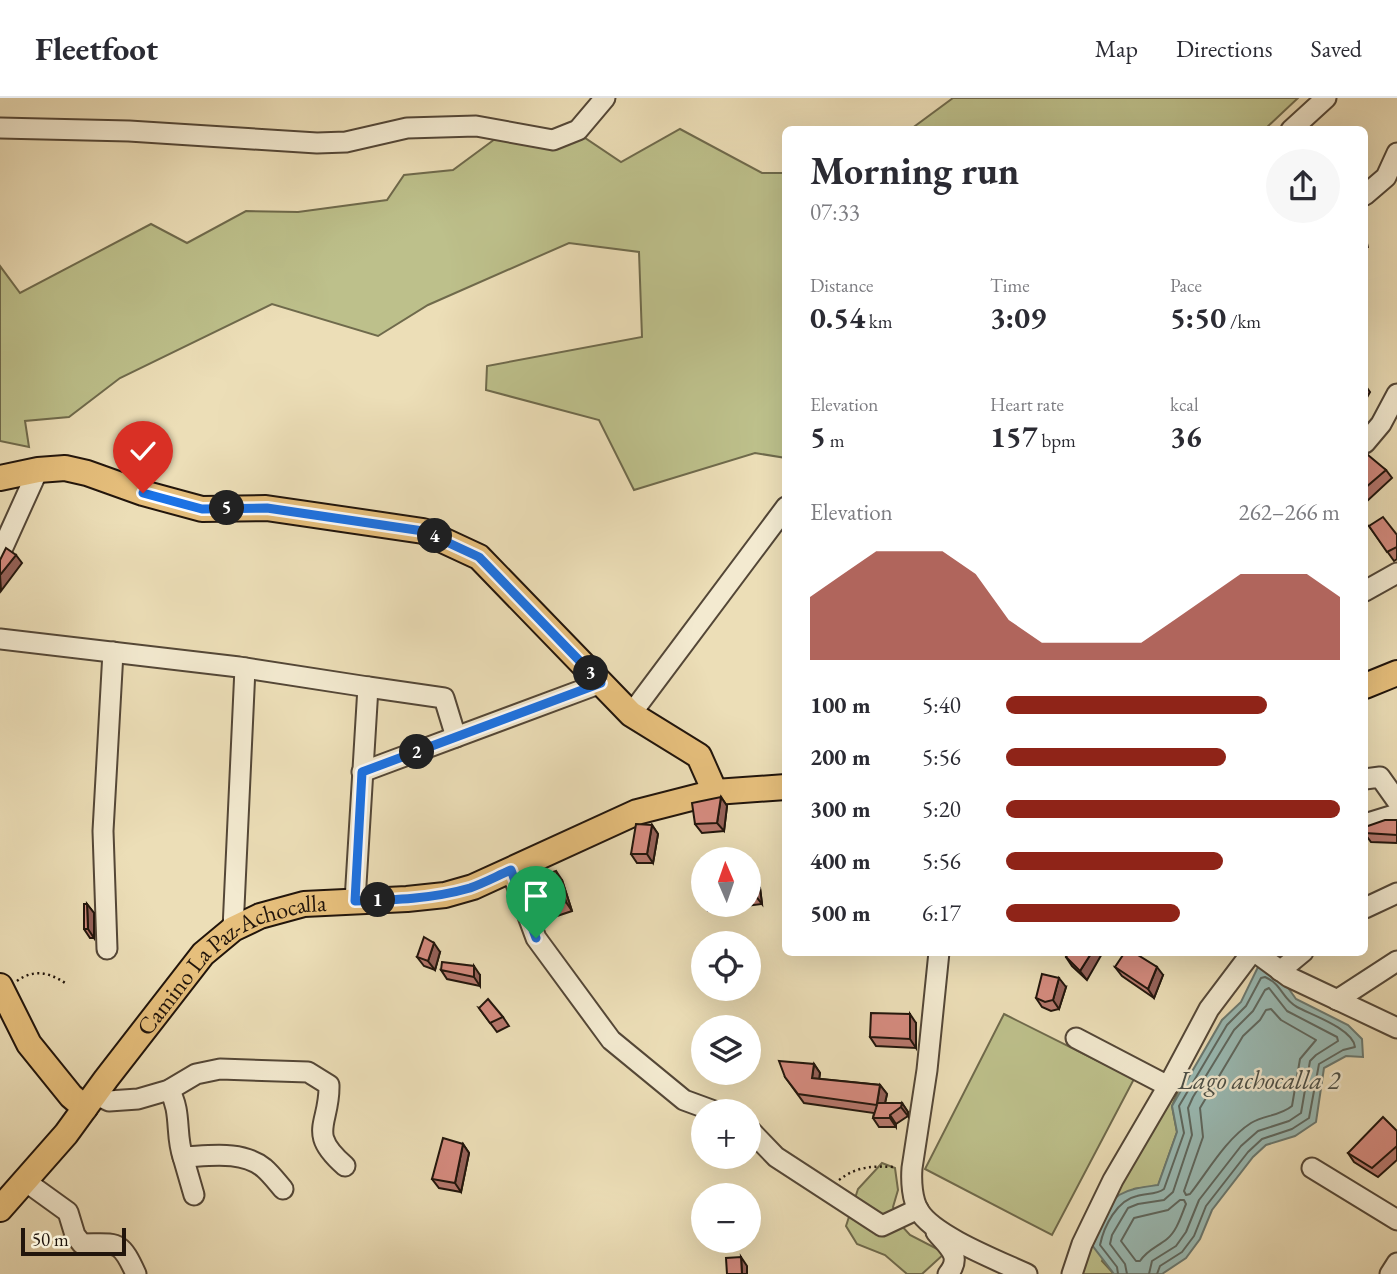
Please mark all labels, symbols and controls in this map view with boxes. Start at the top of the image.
text: Fleetfoot [35,27,158,70]
text: Map [1095,33,1138,64]
text: Directions [1176,33,1273,64]
text: Saved [1311,33,1362,64]
text: Morning run [810,146,1019,195]
button: share [1266,149,1340,223]
text: 07:33 [810,197,860,227]
text: Distance [810,273,873,298]
text: Time [990,273,1030,298]
text: Pace [1170,273,1202,298]
text: 0.54 [810,298,865,337]
text: 3:09 [990,298,1046,337]
text: 5:50 [1170,298,1226,337]
text: km [865,309,893,334]
text: /km [1226,309,1261,334]
text: Elevation [810,392,878,417]
text: Heart rate [990,392,1064,417]
text: kcal [1170,392,1199,417]
text: 5 [810,417,826,456]
text: 157 [990,417,1038,456]
text: 36 [1170,417,1202,456]
pin [113,421,173,493]
text: m [826,428,844,453]
text: bpm [1038,428,1076,453]
icon: check [124,432,162,470]
pin: 5 [210,490,244,526]
text: 5 [221,495,232,520]
text: Elevation [810,497,893,527]
text: 262–266 m [1239,497,1340,527]
pin: 4 [418,518,452,554]
text: 4 [429,523,440,548]
pin: 3 [574,656,608,690]
text: 3 [585,660,596,685]
text: 100 m [810,690,871,720]
text: 5:40 [922,690,961,720]
pin: 2 [400,734,434,770]
text: 2 [411,739,422,764]
text: 200 m [810,742,871,772]
text: 5:56 [922,742,961,772]
text: 300 m [810,794,871,824]
text: 5:20 [922,794,961,824]
text: 400 m [810,846,871,876]
text: 5:56 [922,846,961,876]
north arrow [691,847,761,917]
map controls [691,847,761,1253]
pin [506,866,566,938]
icon: arrive [517,877,555,915]
pin: 1 [360,882,396,918]
street label: Camino La Paz-Achocalla [129,887,328,1042]
text: 1 [372,887,383,912]
text: 500 m [810,898,871,928]
text: 6:17 [922,898,961,928]
button: locate [691,931,761,1001]
button: layers [691,1015,761,1085]
water label: Lago achocalla 2 [1177,1063,1342,1097]
button: + [691,1099,761,1169]
button: − [691,1183,761,1253]
scale bar [21,1225,126,1257]
text: 50 m [32,1227,69,1252]

